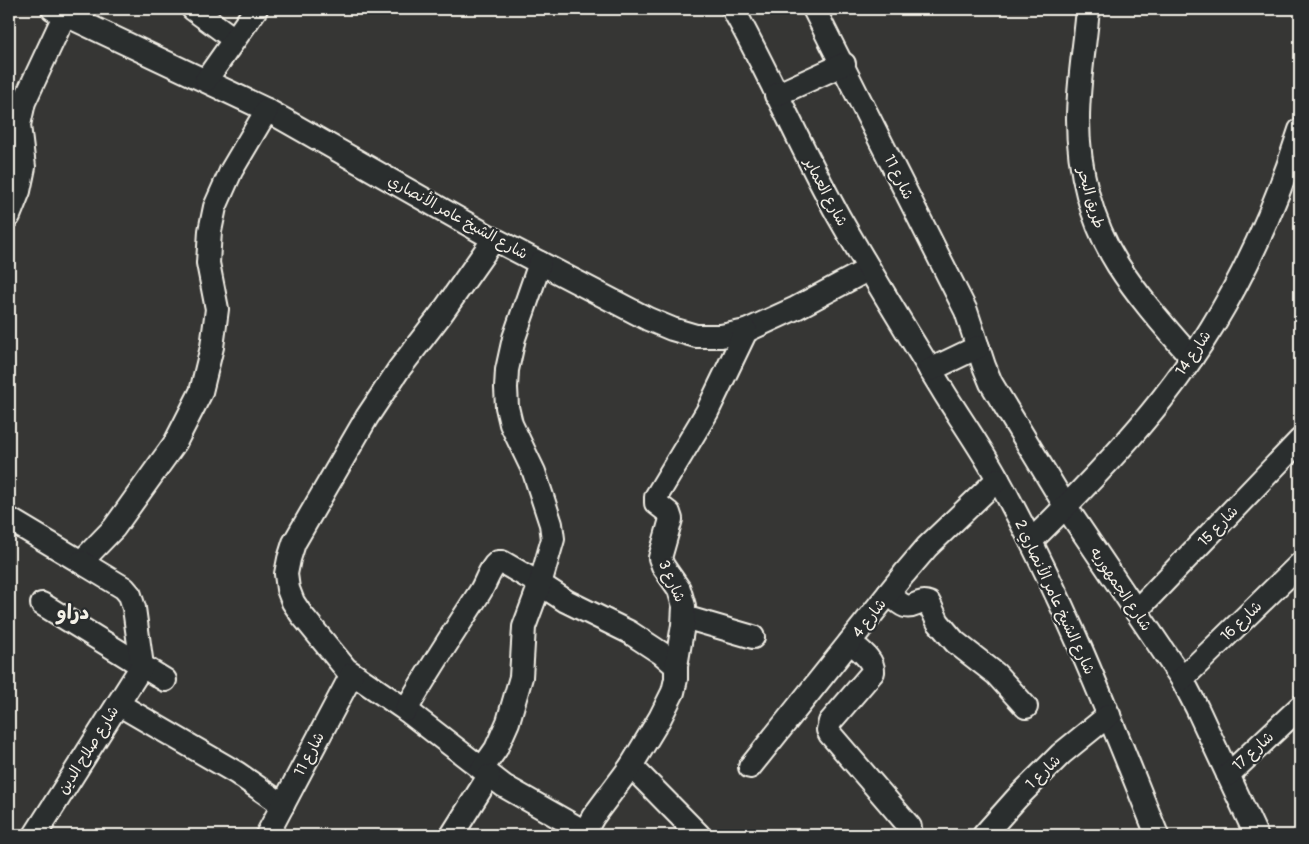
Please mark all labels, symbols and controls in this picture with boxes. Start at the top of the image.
street label: شارع 11 [880,152,917,203]
street label: شارع العماير [799,153,851,230]
street label: طريق البحر [1072,164,1108,231]
street label: شارع الشيخ عامر الأنصاري [384,170,531,265]
street label: شارع 14 [1171,327,1215,379]
street label: شارع 15 [1194,502,1242,551]
street label: شارع الشيخ عامر الأنصاري 2 [1009,516,1100,678]
street label: شارع الجمهوريه [1086,544,1156,635]
street label: شارع 3 [654,557,689,605]
street label: شارع 4 [848,595,891,642]
street label: شارع 16 [1217,597,1266,646]
district label: دراو [55,600,89,625]
street label: شارع صلاح الدين [54,703,123,798]
street label: شارع 17 [1229,728,1278,775]
street label: شارع 11 [290,729,329,780]
street label: شارع 1 [1022,751,1065,794]

